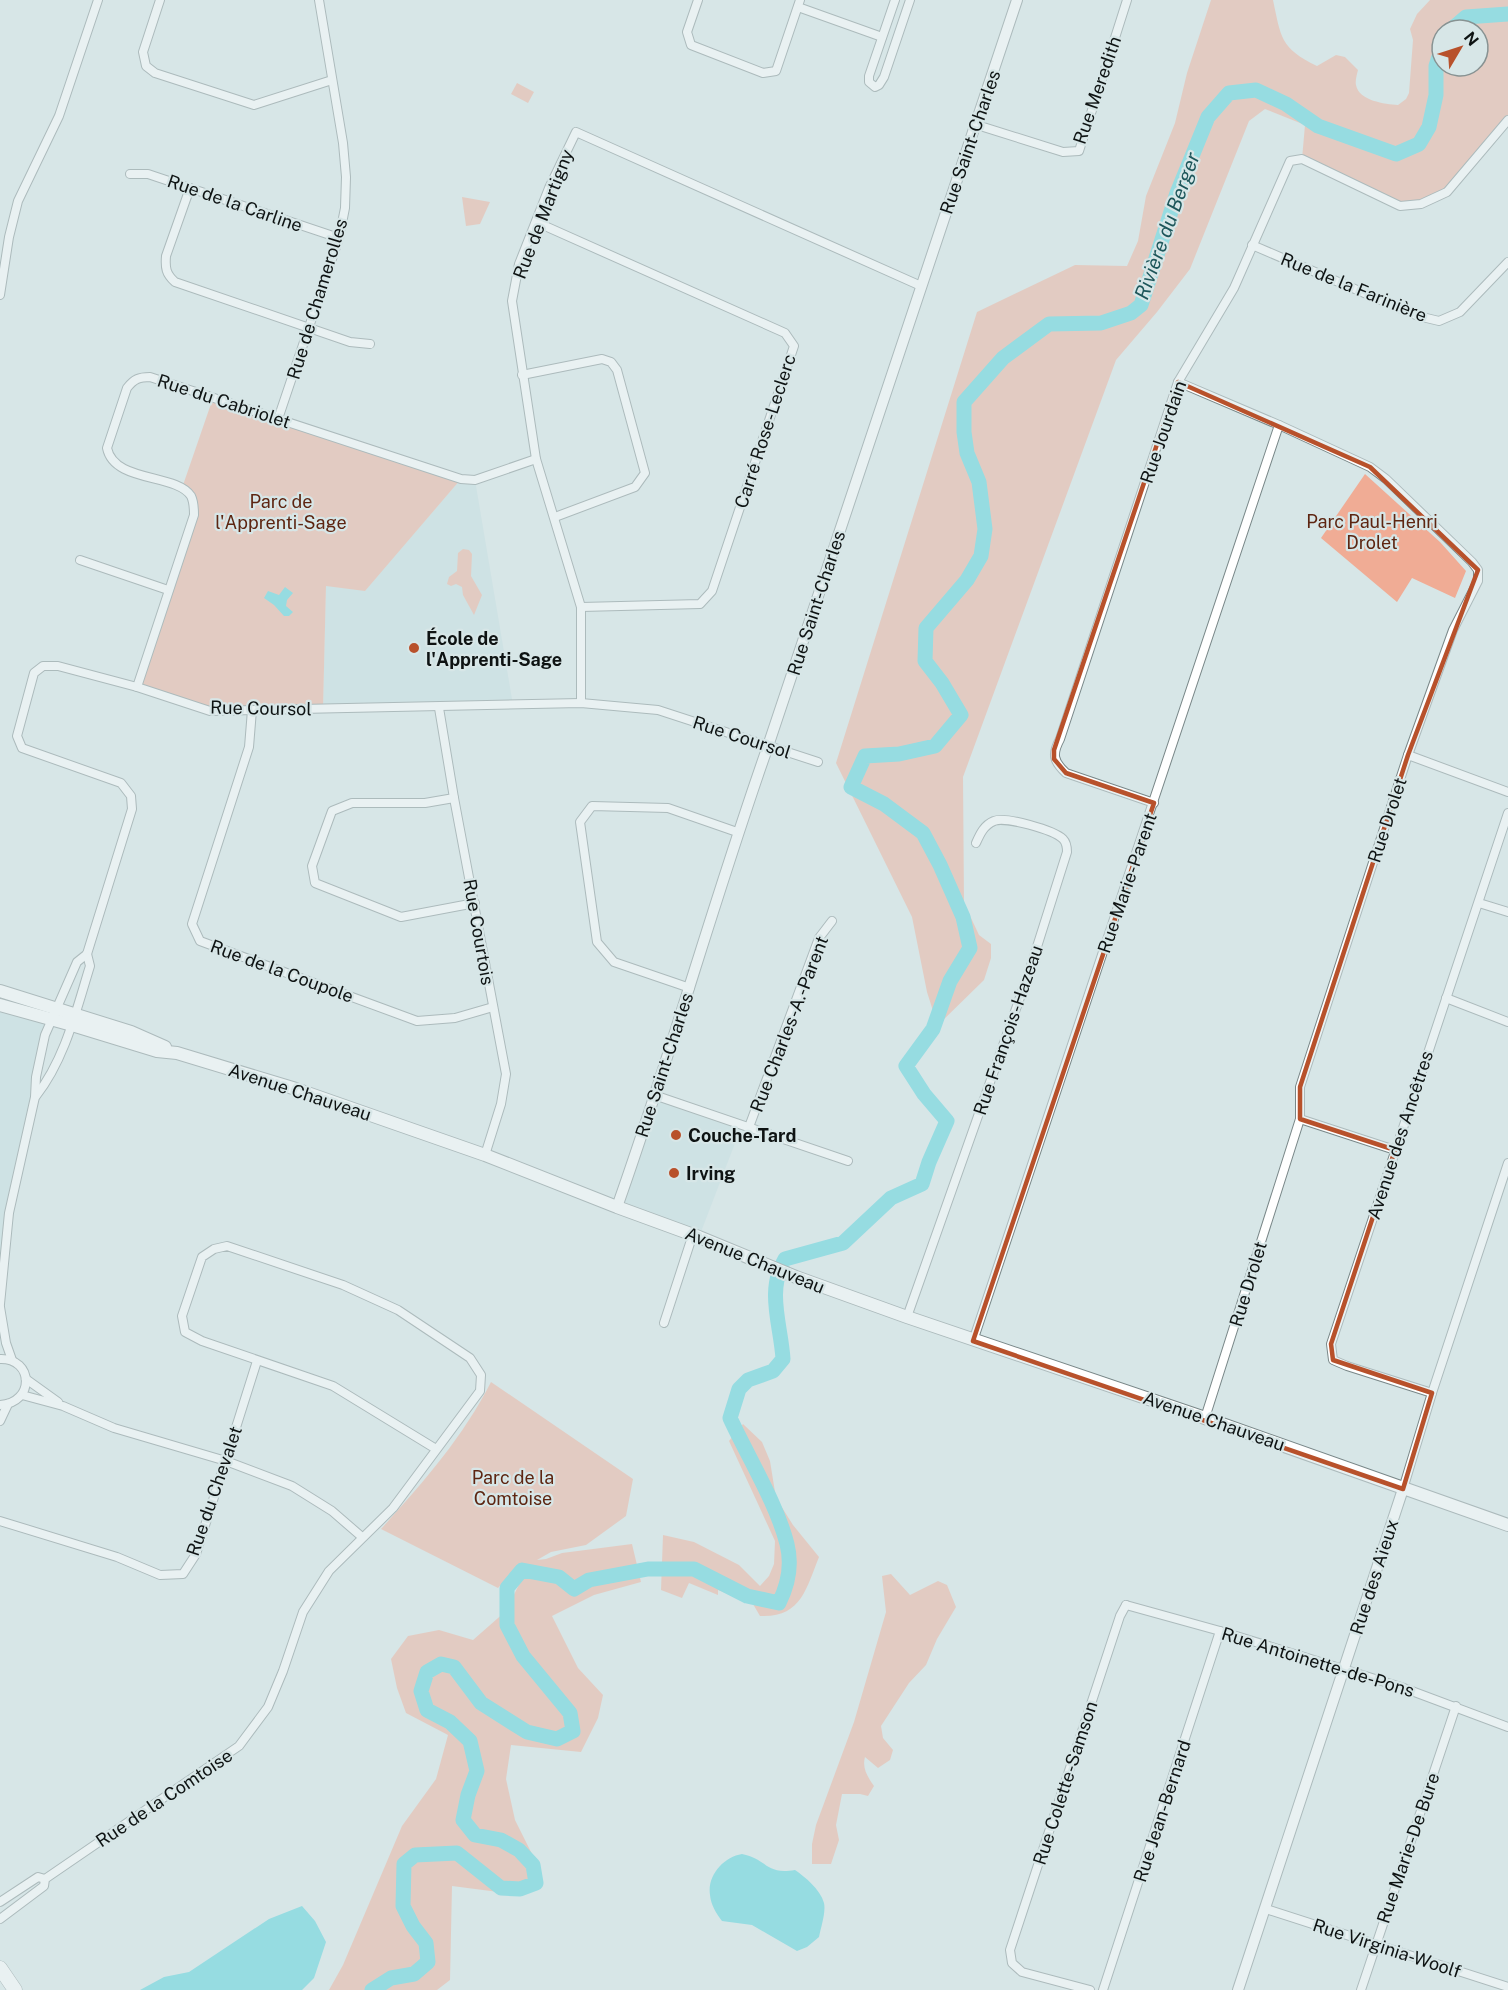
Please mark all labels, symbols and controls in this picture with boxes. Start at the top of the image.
north arrow [1430,18,1490,78]
text: N [1460,28,1483,50]
street label: Rue Meredith [1069,33,1125,147]
street label: Rue Saint-Charles [936,67,1004,217]
street label: Rue de Martigny [509,146,577,282]
water label: Rivière du Berger [1129,149,1205,303]
street label: Rue de la Carline [165,170,305,236]
street label: Rue de Chamerolles [283,216,351,382]
street label: Rue de la Farinière [1278,248,1430,326]
street label: Carré Rose-Leclerc [730,351,800,511]
street label: Rue du Cabriolet [155,370,293,432]
street label: Rue Jourdain [1136,378,1190,486]
park label: Parc de l'Apprenti-Sage [215,491,347,533]
park label: Parc Paul-Henri Drolet [1306,511,1438,553]
street label: Rue Saint-Charles [783,528,849,678]
place label: École de l'Apprenti-Sage [426,627,562,670]
marker: École de l'Apprenti-Sage [407,641,421,655]
street label: Rue Coursol [210,697,312,719]
street label: Rue Coursol [690,711,794,763]
street label: Rue Drolet [1363,775,1411,865]
street label: Rue Marie-Parent [1093,810,1161,956]
street label: Rue Courtois [459,877,499,987]
street label: Rue Charles-A.-Parent [746,933,832,1115]
street label: Rue de la Coupole [208,935,356,1007]
street label: Rue François-Hazeau [969,942,1047,1118]
street label: Rue Saint-Charles [631,990,697,1140]
street label: Avenue des Ancêtres [1363,1048,1437,1222]
street label: Avenue Chauveau [226,1059,374,1125]
place label: Couche-Tard [688,1125,796,1146]
marker: Couche-Tard [669,1128,683,1142]
place label: Irving [686,1163,735,1184]
marker: Irving [667,1166,681,1180]
street label: Avenue Chauveau [682,1222,828,1298]
street label: Rue Drolet [1225,1239,1271,1329]
street label: Avenue Chauveau [1140,1387,1288,1455]
street label: Rue du Chevalet [182,1423,246,1559]
park label: Parc de la Comtoise [472,1467,554,1509]
street label: Rue des Aïeux [1345,1517,1403,1637]
street label: Rue Antoinette-de-Pons [1219,1623,1417,1701]
street label: Rue Colette-Samson [1029,1698,1101,1868]
street label: Rue Jean-Bernard [1129,1737,1195,1885]
street label: Rue de la Comtoise [92,1745,236,1851]
street label: Rue Marie-De Bure [1372,1770,1444,1926]
street label: Rue Virginia-Woolf [1310,1914,1464,1982]

